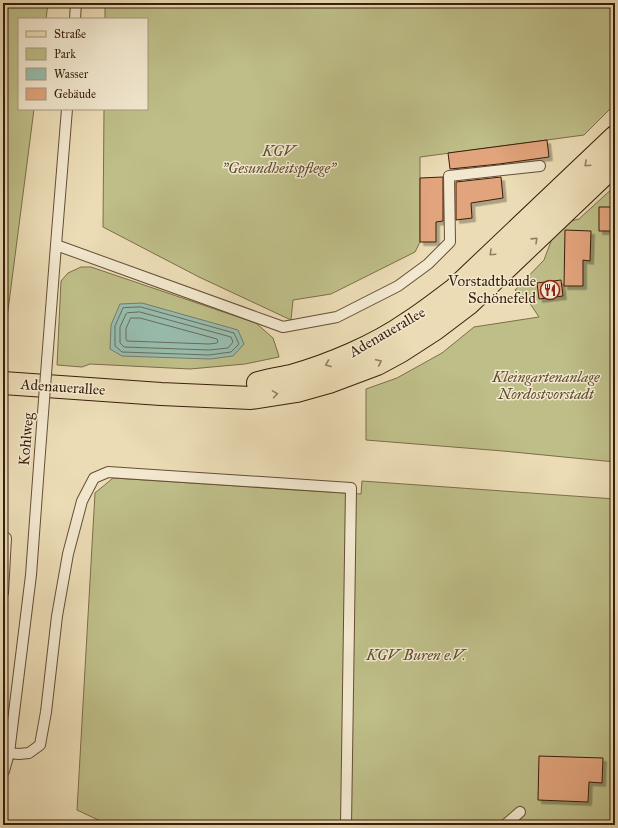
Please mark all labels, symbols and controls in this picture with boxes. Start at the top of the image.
legend [18,18,148,110]
text: Straße [54,27,86,41]
text: Park [54,47,76,61]
text: Wasser [54,67,89,81]
text: Gebäude [54,87,96,101]
park label: KGV "Gesundheitspflege" [222,142,338,178]
one-way arrow [584,159,592,167]
one-way arrow [530,237,538,244]
one-way arrow [489,248,497,256]
place label: Vorstadtbaude Schönefeld [447,272,536,307]
restaurant icon: Vorstadtbaude Schönefeld [539,279,561,301]
street label: Adenauerallee [345,303,428,362]
one-way arrow [324,359,331,367]
one-way arrow [374,359,382,367]
park label: Kleingartenanlage Nordostvorstadt [491,368,600,403]
street label: Adenauerallee [19,375,106,399]
one-way arrow [272,390,278,399]
street label: Kohlweg [15,411,37,466]
park label: KGV Buren e.V. [365,646,467,664]

